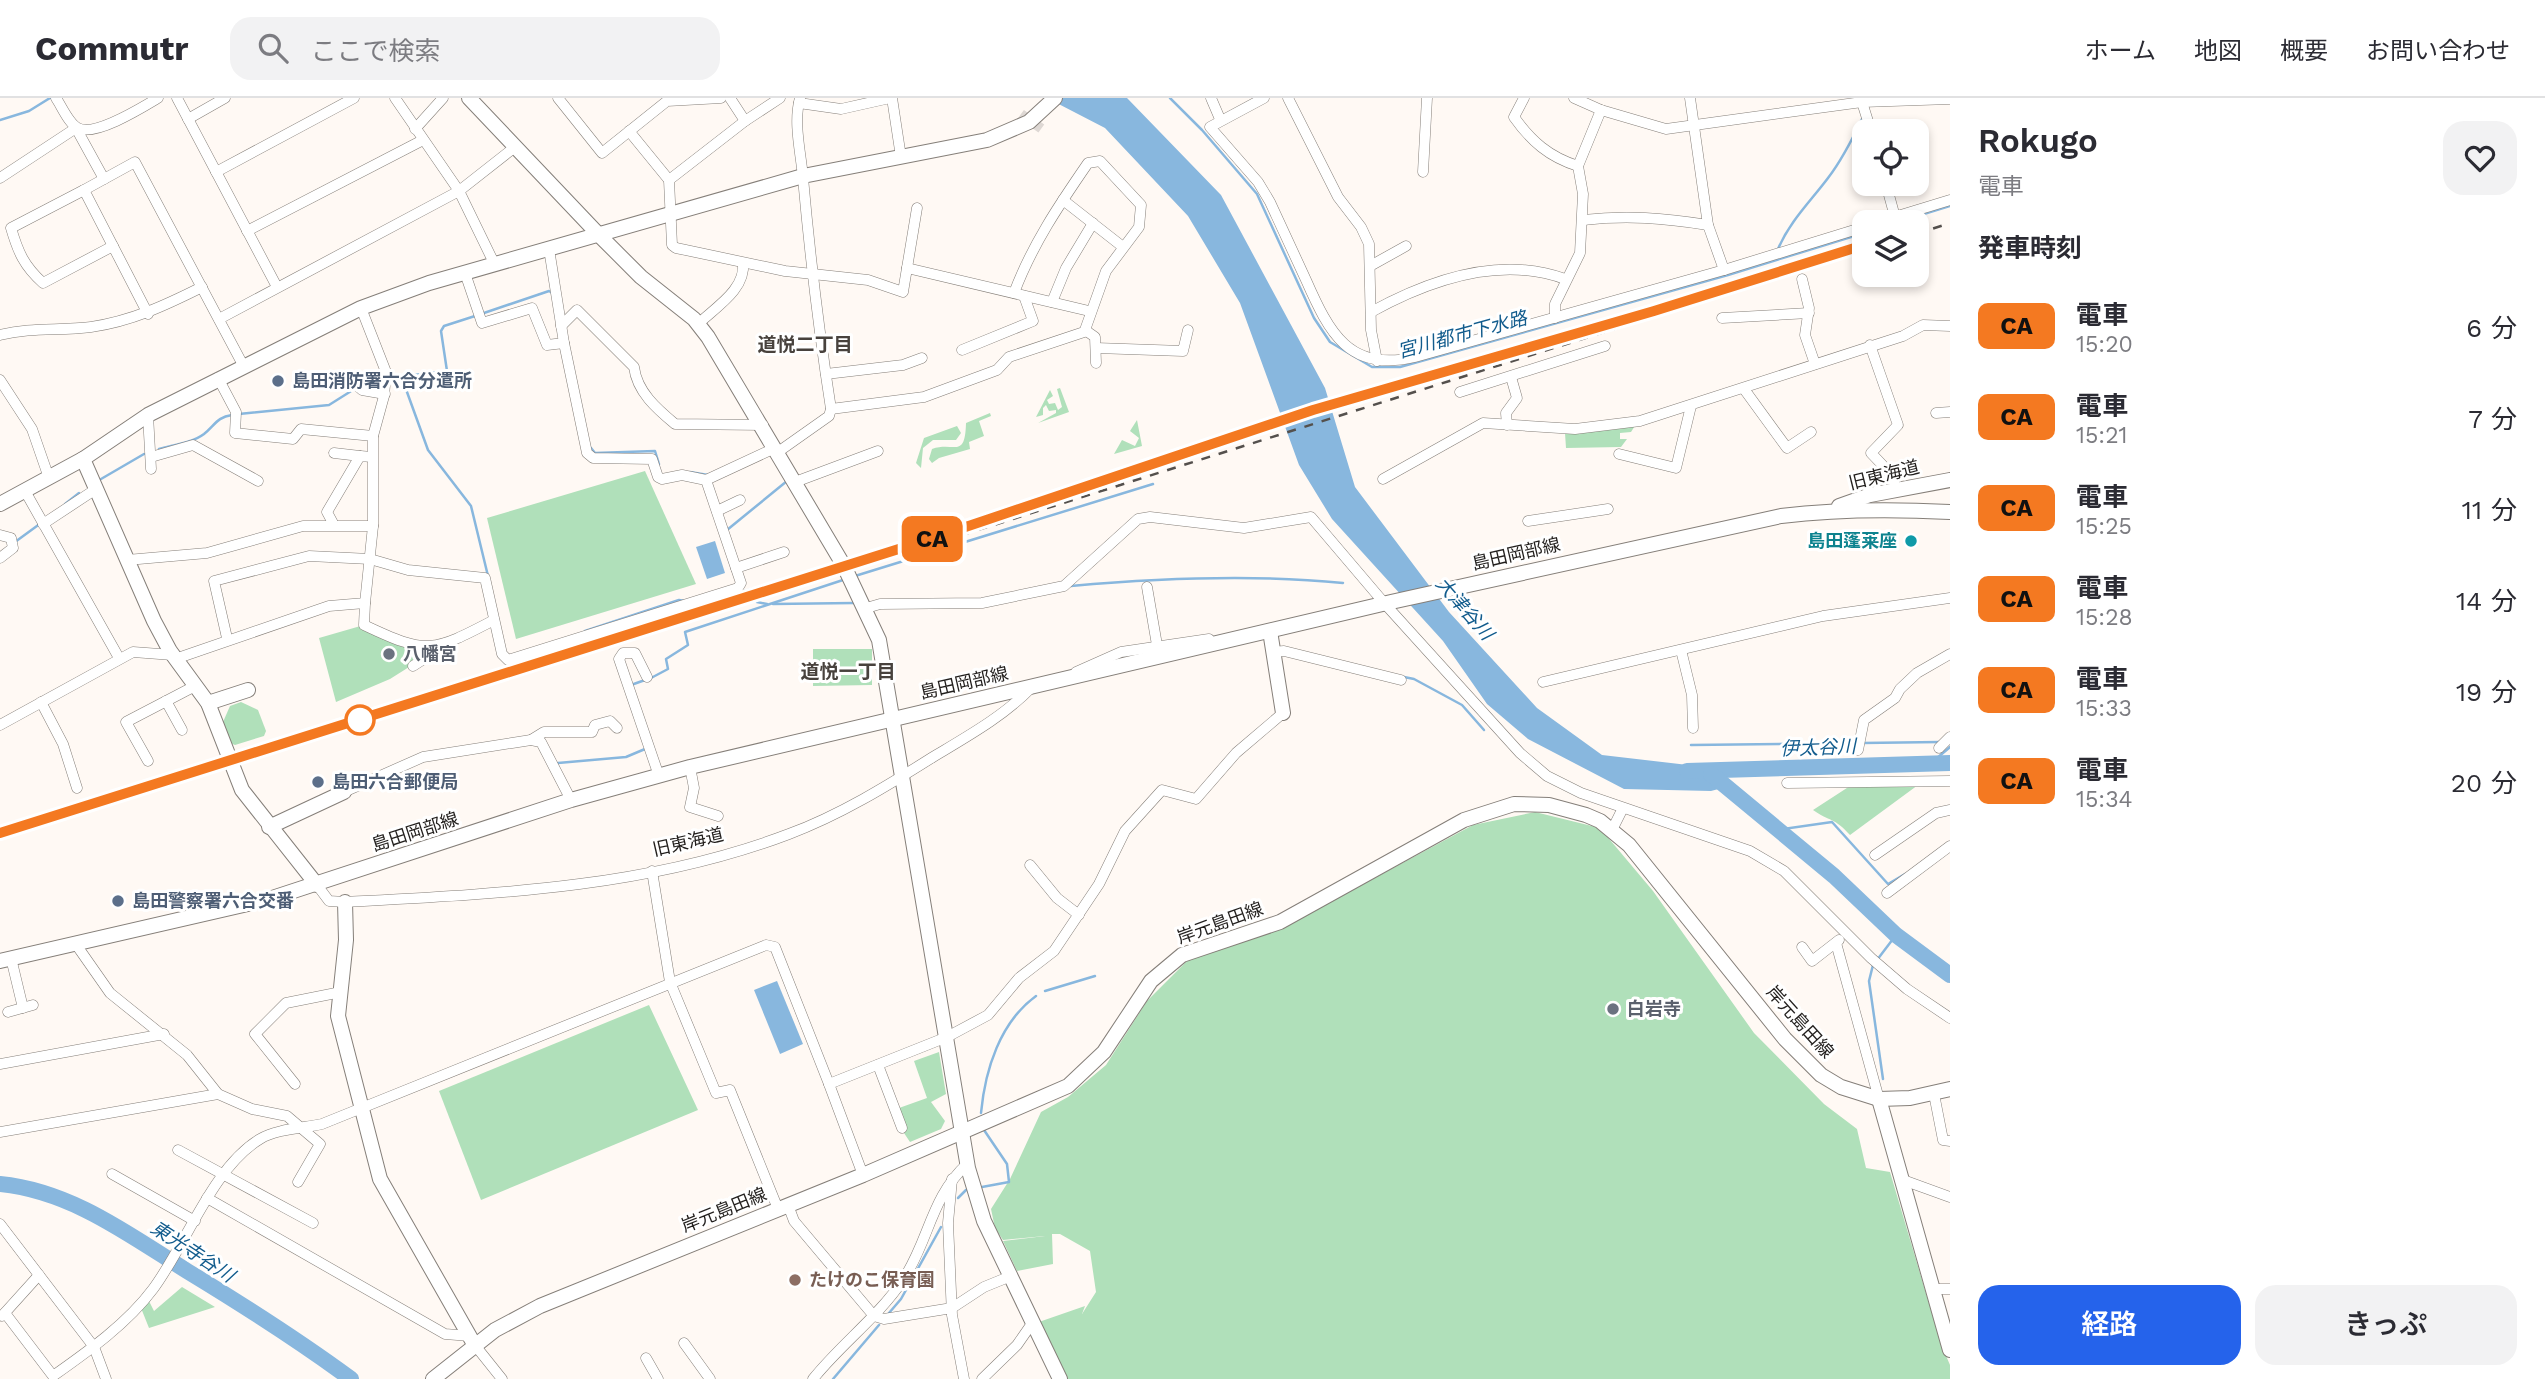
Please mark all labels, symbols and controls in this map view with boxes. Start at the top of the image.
search box [230,17,720,80]
text: Commutr [35,29,188,68]
icon: search [254,29,292,67]
text: ここで検索 [310,36,440,66]
text: ホーム [2085,37,2156,65]
text: 地図 [2194,37,2242,65]
text: 概要 [2280,37,2328,65]
text: お問い合わせ [2366,37,2510,65]
map controls [1852,119,1929,287]
button: locate [1852,119,1929,196]
text: Rokugo [1978,121,2098,160]
button: heart [2443,121,2517,195]
text: 電車 [1978,173,2024,200]
button: layers [1852,210,1929,287]
text: 発車時刻 [1978,233,2082,263]
text: 電車 [2076,300,2128,330]
water label: 宮川都市下水路 [1395,306,1531,363]
text: CA [2000,312,2033,340]
text: 6 分 [2466,313,2517,343]
text: 15:20 [2076,331,2133,358]
district label: 道悦二丁目 [757,333,853,356]
place label: 島田消防署六合分遣所 [292,370,472,391]
marker: 島田消防署六合分遣所 [270,373,286,389]
text: 電車 [2076,391,2128,421]
text: CA [2000,403,2033,431]
text: 7 分 [2468,404,2517,434]
text: 15:21 [2076,422,2128,449]
street label: 旧東海道 [1846,456,1921,493]
text: 電車 [2076,482,2128,512]
text: CA [2000,494,2033,522]
text: 11 分 [2462,495,2517,525]
text: 15:25 [2076,513,2132,540]
line badge: CA [900,516,964,562]
text: CA [916,525,948,553]
place label: 島田蓬莱座 [1807,530,1897,551]
street label: 島田岡部線 [1470,533,1562,574]
marker: 島田蓬莱座 [1903,533,1919,549]
water label: 大津谷川 [1431,572,1500,646]
text: 電車 [2076,573,2128,603]
text: CA [2000,585,2033,613]
text: 14 分 [2456,586,2517,616]
text: 15:28 [2076,604,2133,631]
place label: 八幡宮 [403,643,457,664]
marker: 八幡宮 [381,646,397,662]
district label: 道悦一丁目 [800,660,896,683]
street label: 島田岡部線 [918,662,1010,703]
text: 電車 [2076,664,2128,694]
text: CA [2000,676,2033,704]
text: 19 分 [2456,677,2517,707]
text: 15:33 [2076,695,2132,722]
unlabelled marker [345,705,375,735]
water label: 伊太谷川 [1780,735,1858,760]
text: 電車 [2076,755,2128,785]
text: CA [2000,767,2033,795]
text: 20 分 [2451,768,2517,798]
place label: 島田六合郵便局 [332,771,458,792]
marker: 島田六合郵便局 [310,774,326,790]
text: 15:34 [2076,786,2133,813]
street label: 島田岡部線 [369,808,461,855]
street label: 旧東海道 [650,823,725,860]
place label: 島田警察署六合交番 [132,890,294,911]
marker: 島田警察署六合交番 [110,893,126,909]
street label: 岸元島田線 [1174,897,1266,948]
street label: 岸元島田線 [1762,981,1838,1062]
place label: 白岩寺 [1627,998,1681,1019]
marker: 白岩寺 [1605,1001,1621,1017]
street label: 岸元島田線 [678,1183,769,1236]
water label: 東光寺谷川 [147,1216,240,1288]
place label: たけのこ保育園 [809,1269,935,1290]
marker: たけのこ保育園 [787,1272,803,1288]
button: 経路 [1978,1285,2241,1365]
button: きっぷ [2255,1285,2517,1365]

